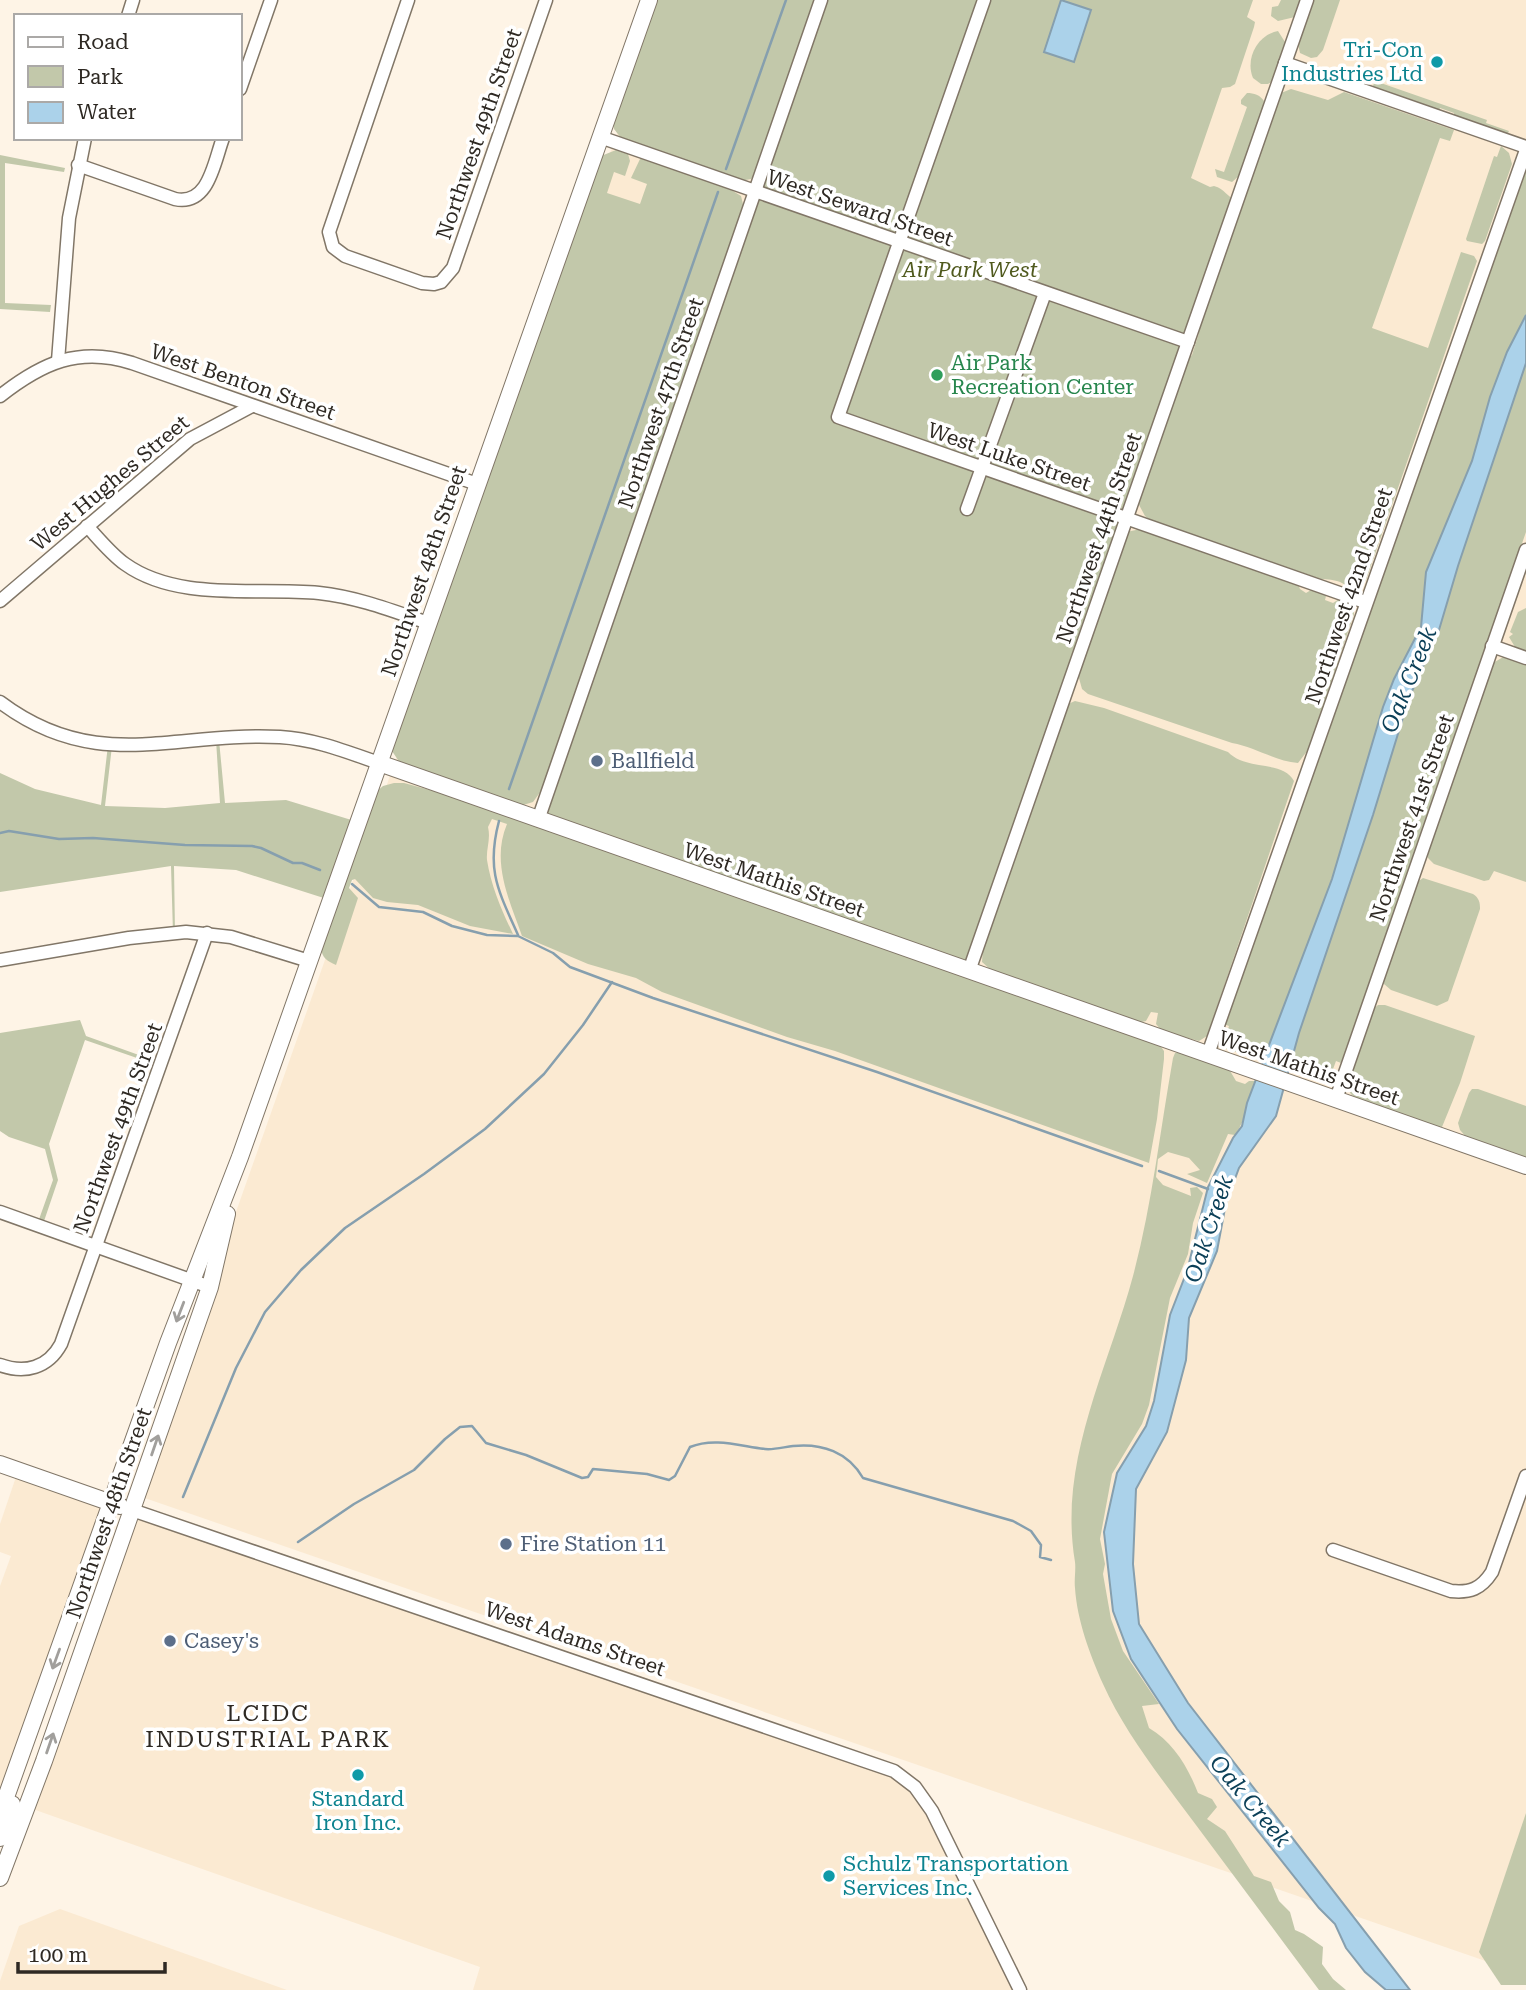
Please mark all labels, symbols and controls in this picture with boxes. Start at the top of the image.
legend [14,14,242,140]
street label: Northwest 49th Street [432,25,526,243]
text: Road [77,30,129,54]
place label: Tri-Con Industries Ltd [1281,38,1424,86]
marker: Tri-Con Industries Ltd [1429,54,1445,70]
text: Park [77,65,123,89]
text: Water [77,100,137,124]
street label: West Seward Street [764,165,957,251]
park label: Air Park West [900,258,1038,282]
street label: Northwest 47th Street [614,294,708,512]
street label: West Benton Street [147,339,339,425]
place label: Air Park Recreation Center [951,351,1134,399]
marker: Air Park Recreation Center [929,367,945,383]
street label: West Hughes Street [26,410,194,556]
street label: West Luke Street [924,418,1094,496]
street label: Northwest 44th Street [1052,429,1146,647]
street label: Northwest 48th Street [377,462,471,680]
street label: Northwest 42nd Street [1301,484,1397,707]
water label: Oak Creek [1376,623,1443,737]
street label: Northwest 41st Street [1365,711,1459,925]
place label: Ballfield [611,749,695,773]
marker: Ballfield [589,753,605,769]
street label: West Mathis Street [680,838,868,922]
street label: Northwest 49th Street [69,1020,167,1236]
street label: West Mathis Street [1215,1026,1403,1110]
water label: Oak Creek [1179,1171,1239,1286]
one-way arrow [173,1301,186,1322]
street label: Northwest 48th Street [62,1404,156,1622]
one-way arrow [150,1435,162,1457]
place label: Fire Station 11 [520,1532,666,1556]
marker: Fire Station 11 [498,1536,514,1552]
street label: West Adams Street [482,1597,669,1681]
place label: Casey's [184,1629,259,1653]
marker: Casey's [162,1633,178,1649]
one-way arrow [49,1648,61,1670]
district label: LCIDC INDUSTRIAL PARK [145,1700,391,1753]
one-way arrow [45,1733,57,1755]
water label: Oak Creek [1204,1750,1296,1853]
marker: Standard Iron Inc. [350,1767,366,1783]
place label: Standard Iron Inc. [312,1787,405,1835]
place label: Schulz Transportation Services Inc. [843,1852,1069,1900]
marker: Schulz Transportation Services Inc. [821,1868,837,1884]
scale bar [18,1930,164,1974]
text: 100 m [28,1943,88,1967]

